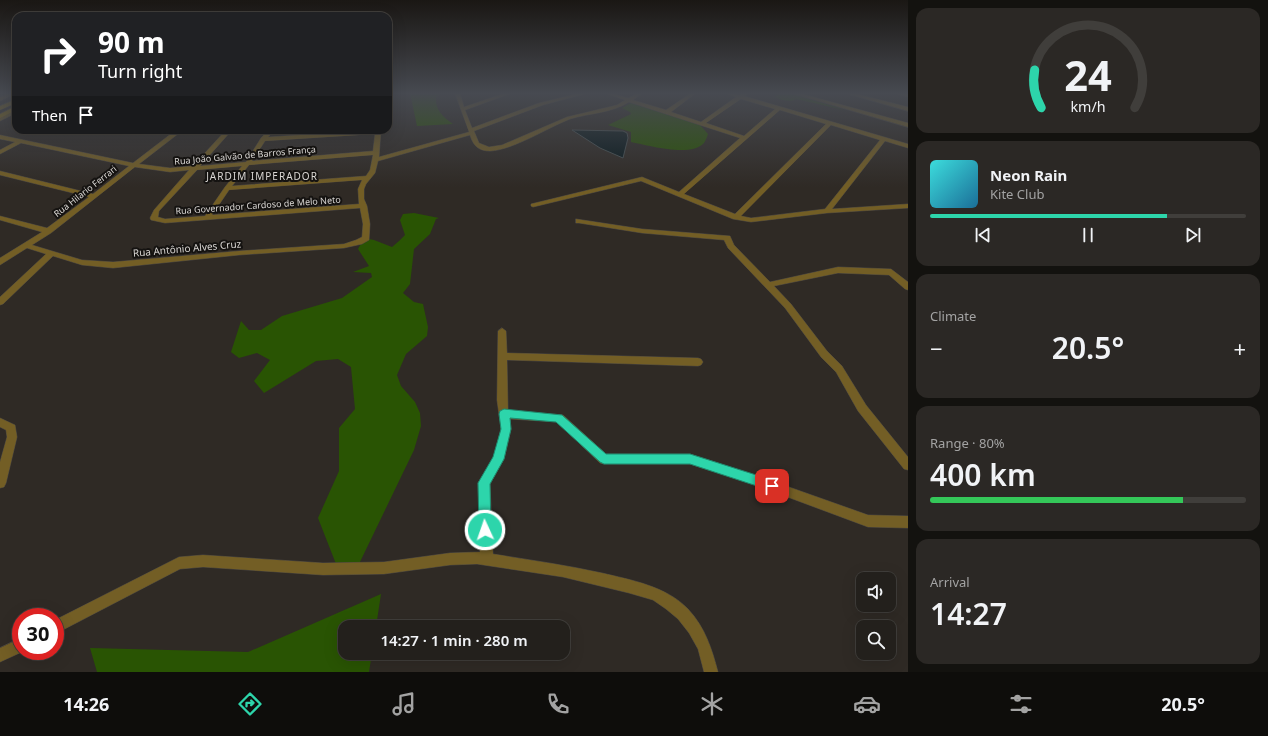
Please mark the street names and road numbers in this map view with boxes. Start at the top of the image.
street label: Rua João Galvão de Barros França [174,142,316,168]
street label: Rua Hilario Ferrari [51,162,119,220]
street label: Rua Governador Cardoso de Melo Neto [175,193,341,217]
street label: Rua Antônio Alves Cruz [132,236,242,260]

